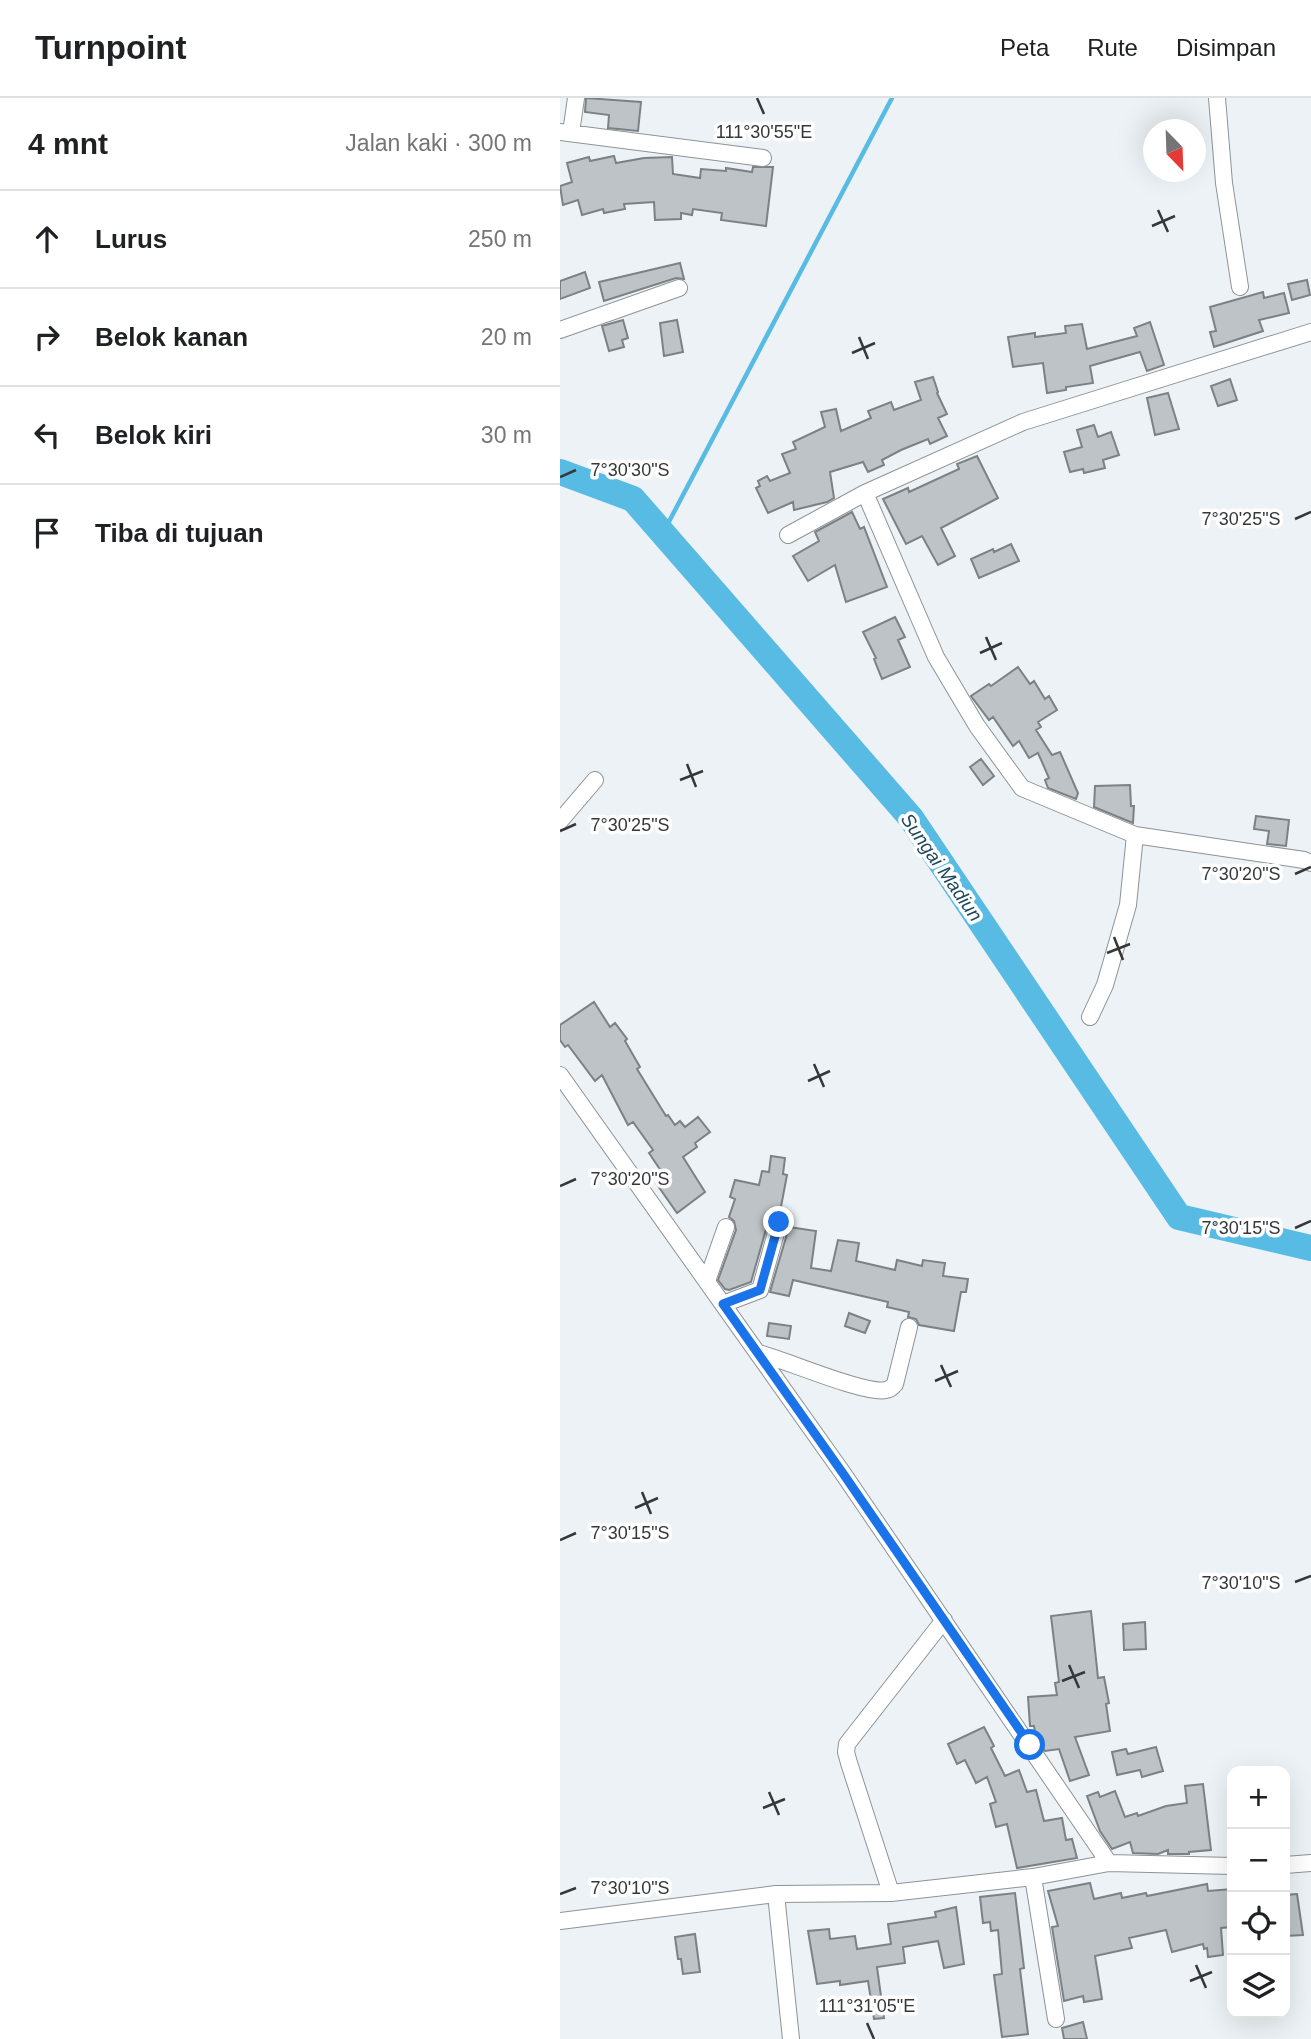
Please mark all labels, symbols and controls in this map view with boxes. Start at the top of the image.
text: Turnpoint [35,29,187,66]
text: Peta [1000,34,1049,61]
text: Rute [1087,34,1138,61]
text: Disimpan [1176,34,1276,61]
north arrow [1143,119,1206,182]
text: 111°30'55"E [716,122,812,142]
text: 4 mnt [28,127,108,160]
text: Jalan kaki · 300 m [345,130,532,156]
icon: ahead [28,220,66,258]
text: Lurus [95,224,167,254]
text: 250 m [468,226,532,252]
icon: right [28,318,66,356]
text: Belok kanan [95,322,248,352]
text: 20 m [481,324,532,350]
icon: left [28,416,66,454]
text: Belok kiri [95,420,212,450]
text: 30 m [481,422,532,448]
text: 7°30'30"S [590,460,670,480]
text: 7°30'25"S [1201,509,1281,529]
icon: arrive [28,514,66,552]
text: Tiba di tujuan [95,518,264,548]
water label: Sungai Madiun [897,809,987,925]
text: 7°30'25"S [590,815,670,835]
text: 7°30'20"S [1201,864,1281,884]
text: 7°30'20"S [590,1169,670,1189]
route end [763,1206,794,1237]
text: 7°30'15"S [1201,1218,1281,1238]
text: 7°30'15"S [590,1523,670,1543]
text: 7°30'10"S [1201,1573,1281,1593]
route start [1014,1729,1045,1760]
map controls [1227,1766,1290,2018]
button: + [1227,1766,1290,1829]
button: − [1227,1829,1290,1892]
text: 7°30'10"S [590,1878,670,1898]
button: locate [1227,1892,1290,1955]
button: layers [1227,1955,1290,2018]
text: 111°31'05"E [819,1996,915,2016]

